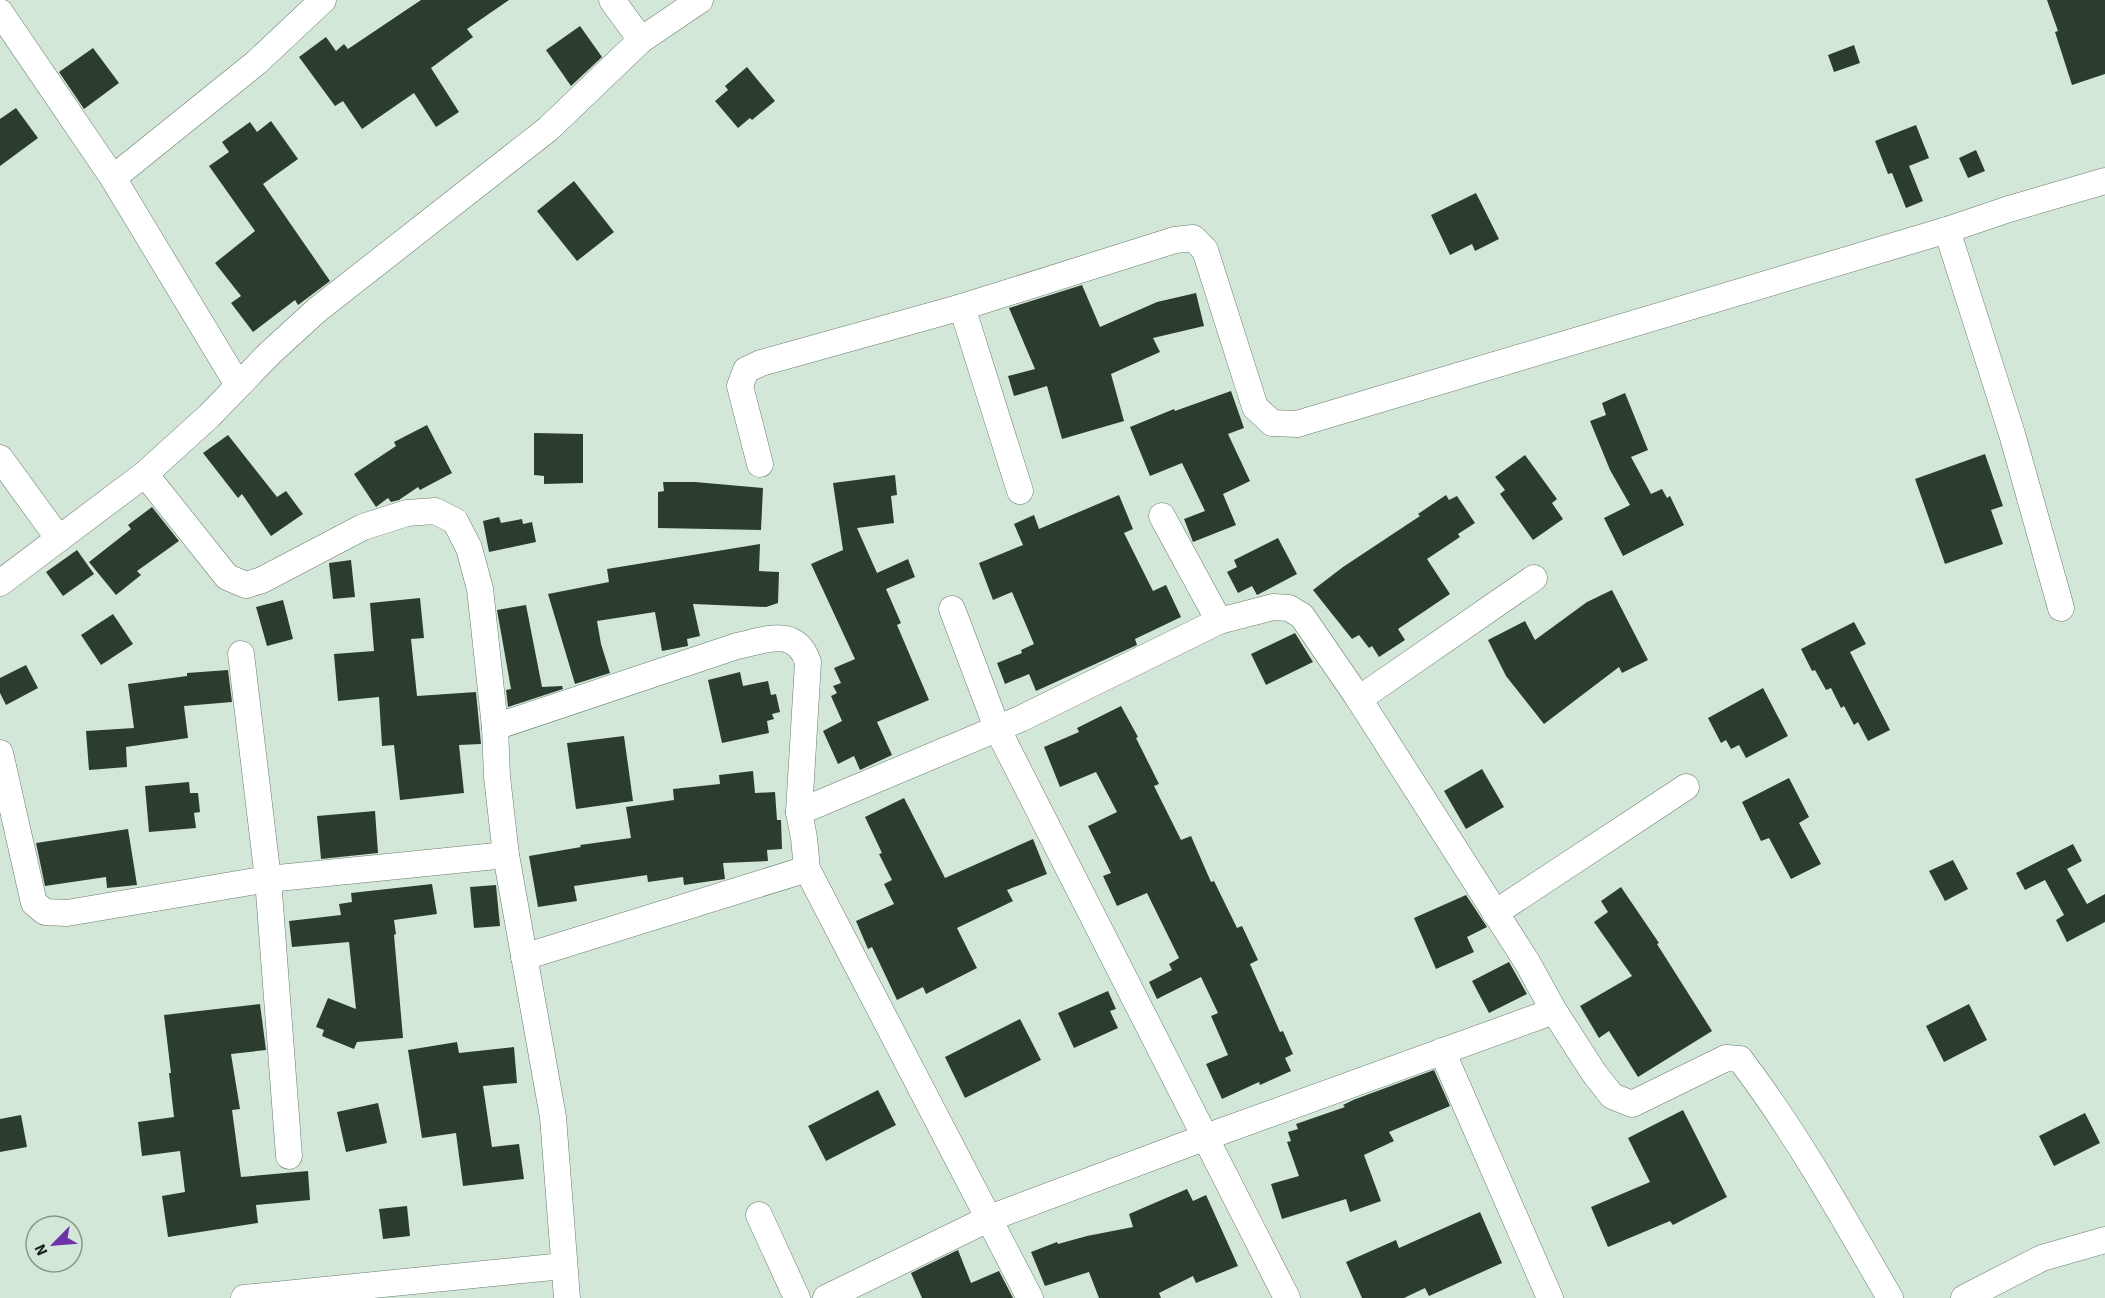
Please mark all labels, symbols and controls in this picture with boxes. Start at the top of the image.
north arrow [24,1214,84,1274]
text: N [29,1240,54,1259]

